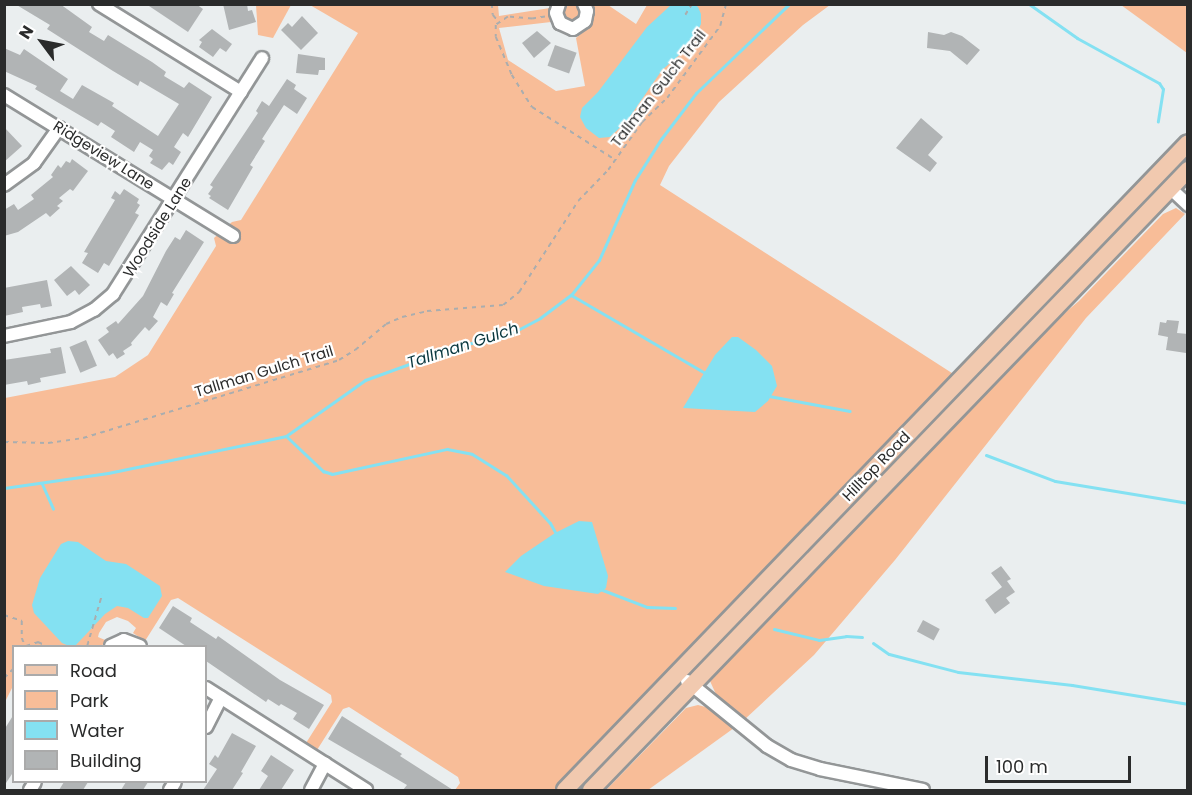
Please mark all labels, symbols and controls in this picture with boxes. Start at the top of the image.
north arrow [12,12,72,72]
text: N [13,21,39,43]
street label: Tallman Gulch Trail [607,26,709,150]
street label: Ridgeview Lane [50,117,158,193]
street label: Woodside Lane [119,174,195,280]
water label: Tallman Gulch [405,319,521,373]
street label: Tallman Gulch Trail [193,341,335,401]
street label: Hilltop Road [838,428,914,504]
legend [12,645,207,783]
text: Road [70,658,117,683]
text: Park [70,688,109,713]
text: Water [70,718,124,743]
scale bar [988,744,1134,782]
text: Building [70,748,142,773]
text: 100 m [996,754,1048,779]

